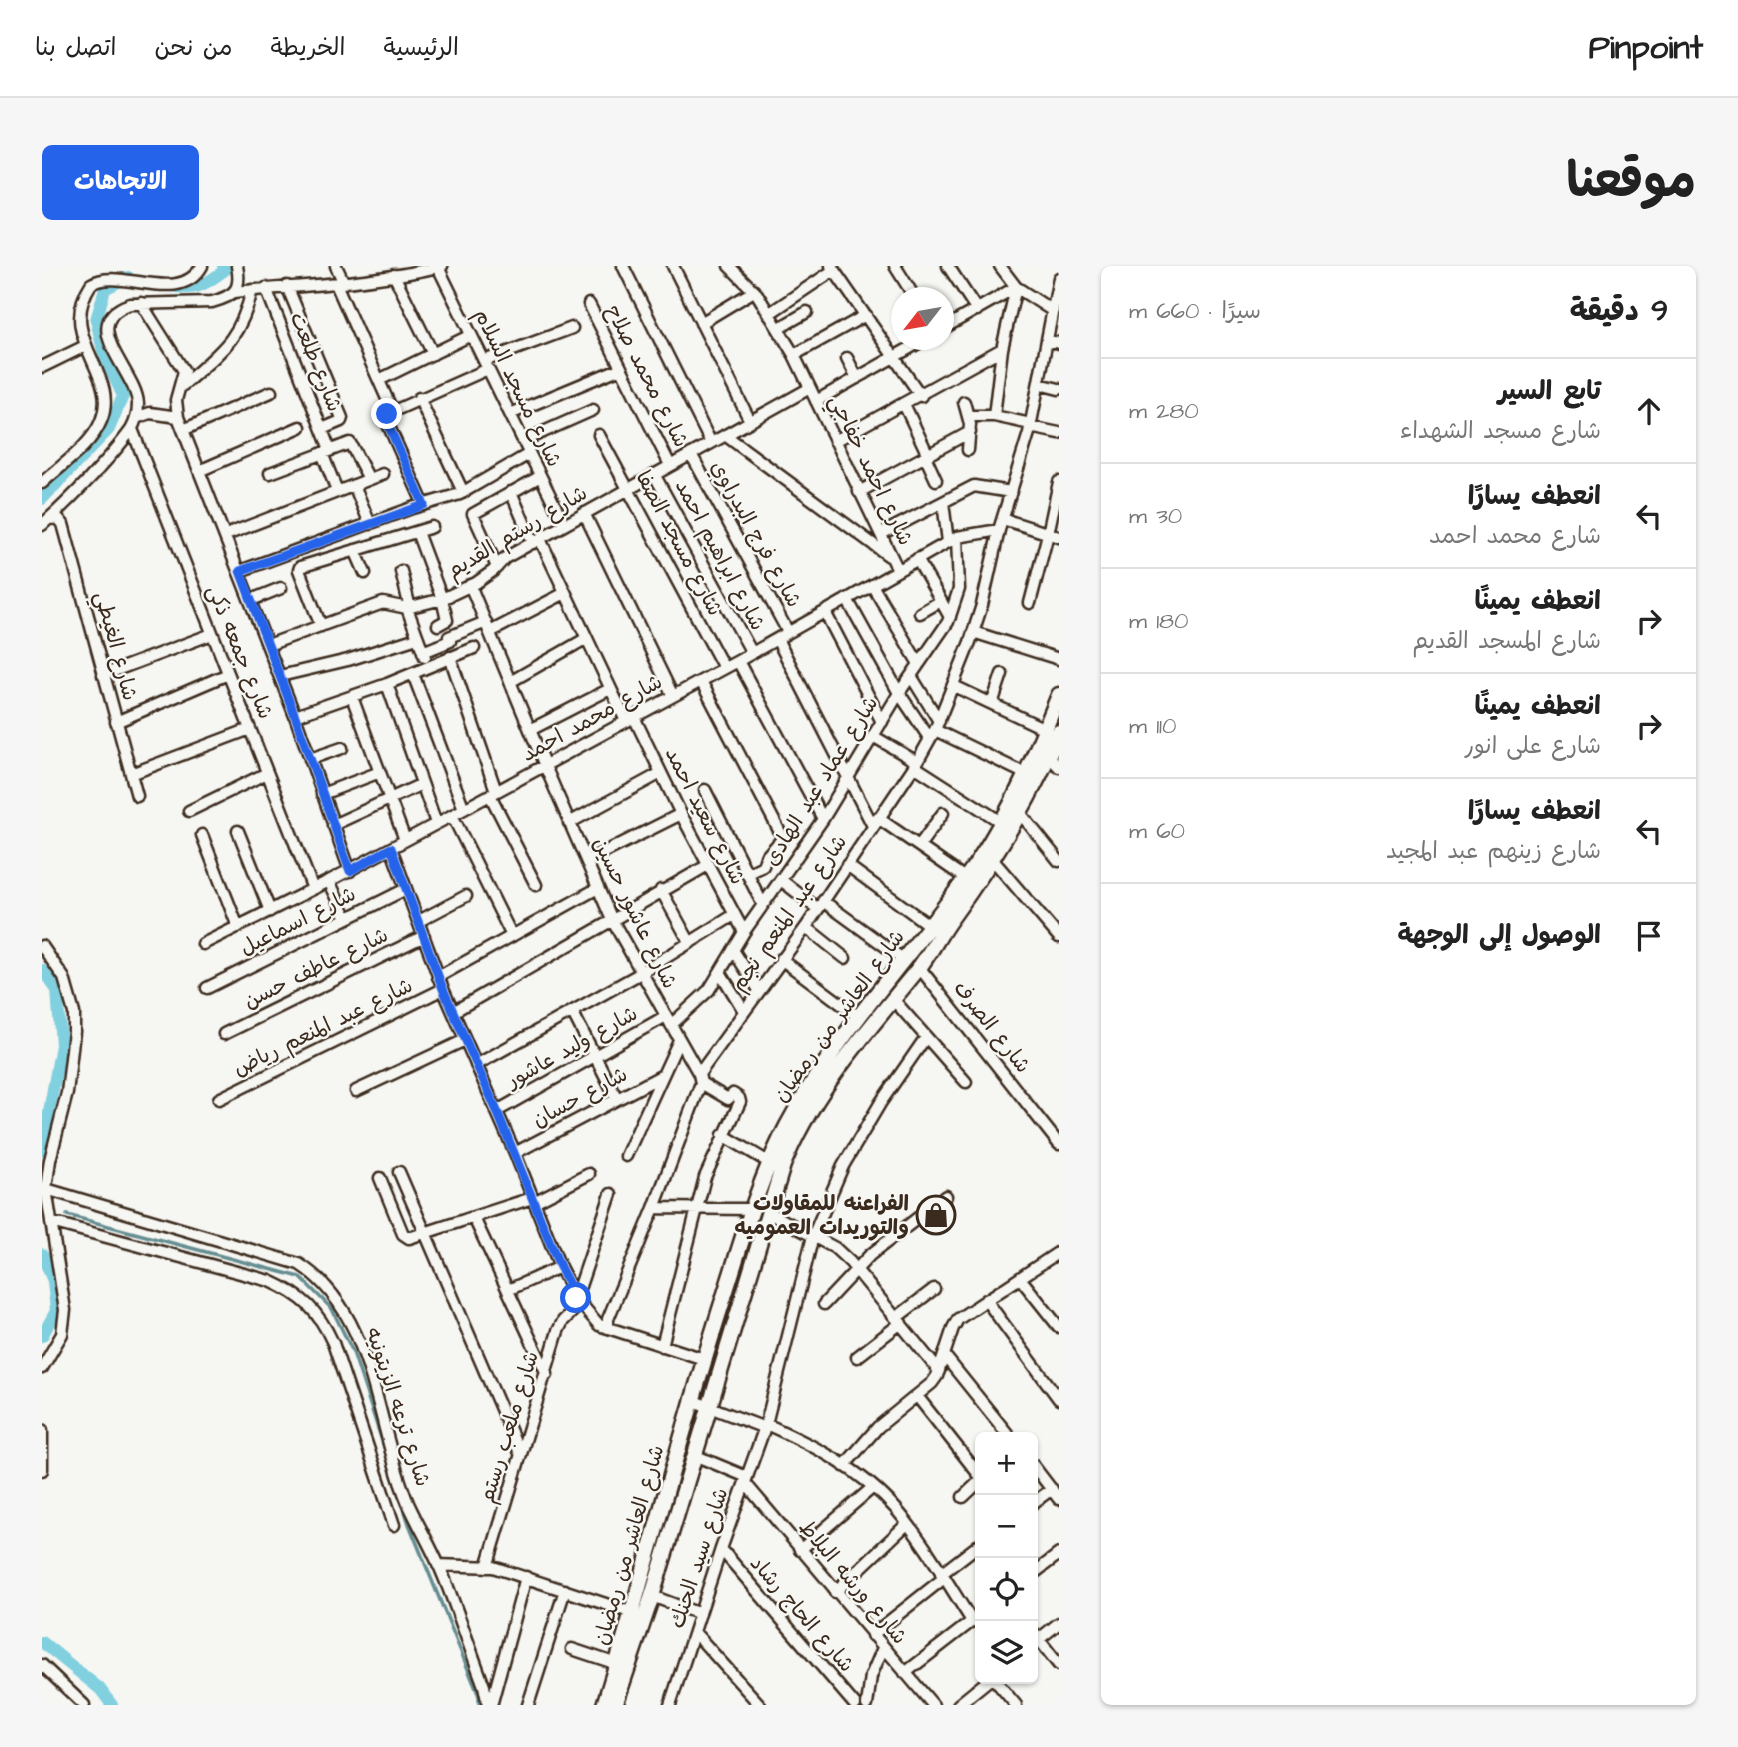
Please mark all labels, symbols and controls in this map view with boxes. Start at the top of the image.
text: Pinpoint [1589,25,1703,71]
text: اتصل بنا [35,31,116,65]
text: من نحن [154,31,233,65]
text: الخريطة [271,31,345,65]
text: الرئيسية [383,31,459,65]
button: الاتجاهات [42,145,199,220]
text: موقعنا [1566,148,1696,216]
north arrow [891,287,954,350]
text: 9 دقيقة [1570,290,1668,332]
text: سيرًا · 660 m [1129,295,1261,327]
street label: شارع محمد صلاح [599,300,695,452]
street label: شارع مسجد السلام [466,304,569,472]
street label: شارع طلعت [283,308,349,416]
text: تابع السير [1498,373,1601,409]
street label: شارع احمد خفاجي [818,390,920,552]
icon: ahead [1630,392,1668,430]
text: 280 m [1129,395,1199,427]
route end [371,398,402,429]
text: شارع مسجد الشهداء [1400,415,1601,447]
street label: شارع فرج البدراوي [704,455,808,613]
street label: شارع مسجد الصفا [628,465,730,621]
street label: شارع ابراهيم احمد [667,474,772,636]
text: انعطف يسارًا [1468,478,1601,514]
street label: شارع رستم القديم [441,479,593,586]
icon: left [1630,497,1668,535]
text: 30 m [1129,500,1182,532]
text: شارع محمد احمد [1429,520,1601,552]
street label: شارع جمعه ذكى [200,581,280,723]
text: انعطف يمينًا [1474,583,1601,619]
street label: شارع الغيطي [84,588,144,705]
icon: right [1630,602,1668,640]
text: 180 m [1129,605,1189,637]
text: شارع المسجد القديم [1412,625,1601,657]
street label: شارع محمد احمد [516,667,668,769]
text: انعطف يمينًا [1474,688,1601,724]
street label: شارع عماد عبد الهادى [757,690,885,872]
icon: right [1630,707,1668,745]
text: 110 m [1129,710,1177,742]
text: شارع على انور [1465,730,1601,762]
street label: شارع سعيد احمد [658,742,752,890]
text: انعطف يسارًا [1468,793,1601,829]
icon: left [1630,812,1668,850]
text: 60 m [1129,815,1185,847]
street label: شارع عبد المنعم نجم [724,829,855,998]
street label: شارع عاشور حسين [586,832,684,994]
text: شارع زينهم عبد المجيد [1386,835,1601,867]
street label: شارع اسماعيل [235,879,361,963]
text: الوصول إلى الوجهة [1397,917,1601,953]
icon: arrive [1630,917,1668,955]
street label: شارع عاطف حسن [239,920,393,1016]
street label: شارع العاشر من رمضان [766,924,912,1108]
street label: شارع عبد المنعم رياض [228,971,418,1084]
street label: شارع الصرف [947,975,1037,1079]
street label: شارع وليد عاشور [499,999,643,1096]
street label: شارع حسان [527,1060,633,1134]
place label: الفراعنه للمقاولات والتوريدات العموميه [734,1189,909,1242]
shop icon: الفراعنه للمقاولات والتوريدات العموميه [915,1194,957,1236]
route start [560,1282,591,1313]
street label: شارع ترعه الزيتونيه [359,1324,437,1490]
street label: شارع ملعب رستم [472,1347,547,1507]
map controls [975,1432,1038,1684]
button: + [975,1432,1038,1495]
street label: شارع العاشر من رمضان [587,1442,671,1648]
street label: شارع سيد الحنك [663,1484,735,1632]
button: − [975,1495,1038,1558]
street label: شارع ورشه البلاط [792,1513,914,1651]
street label: شارع الحاج رشاد [743,1549,861,1679]
button: locate [975,1558,1038,1621]
button: layers [975,1621,1038,1684]

